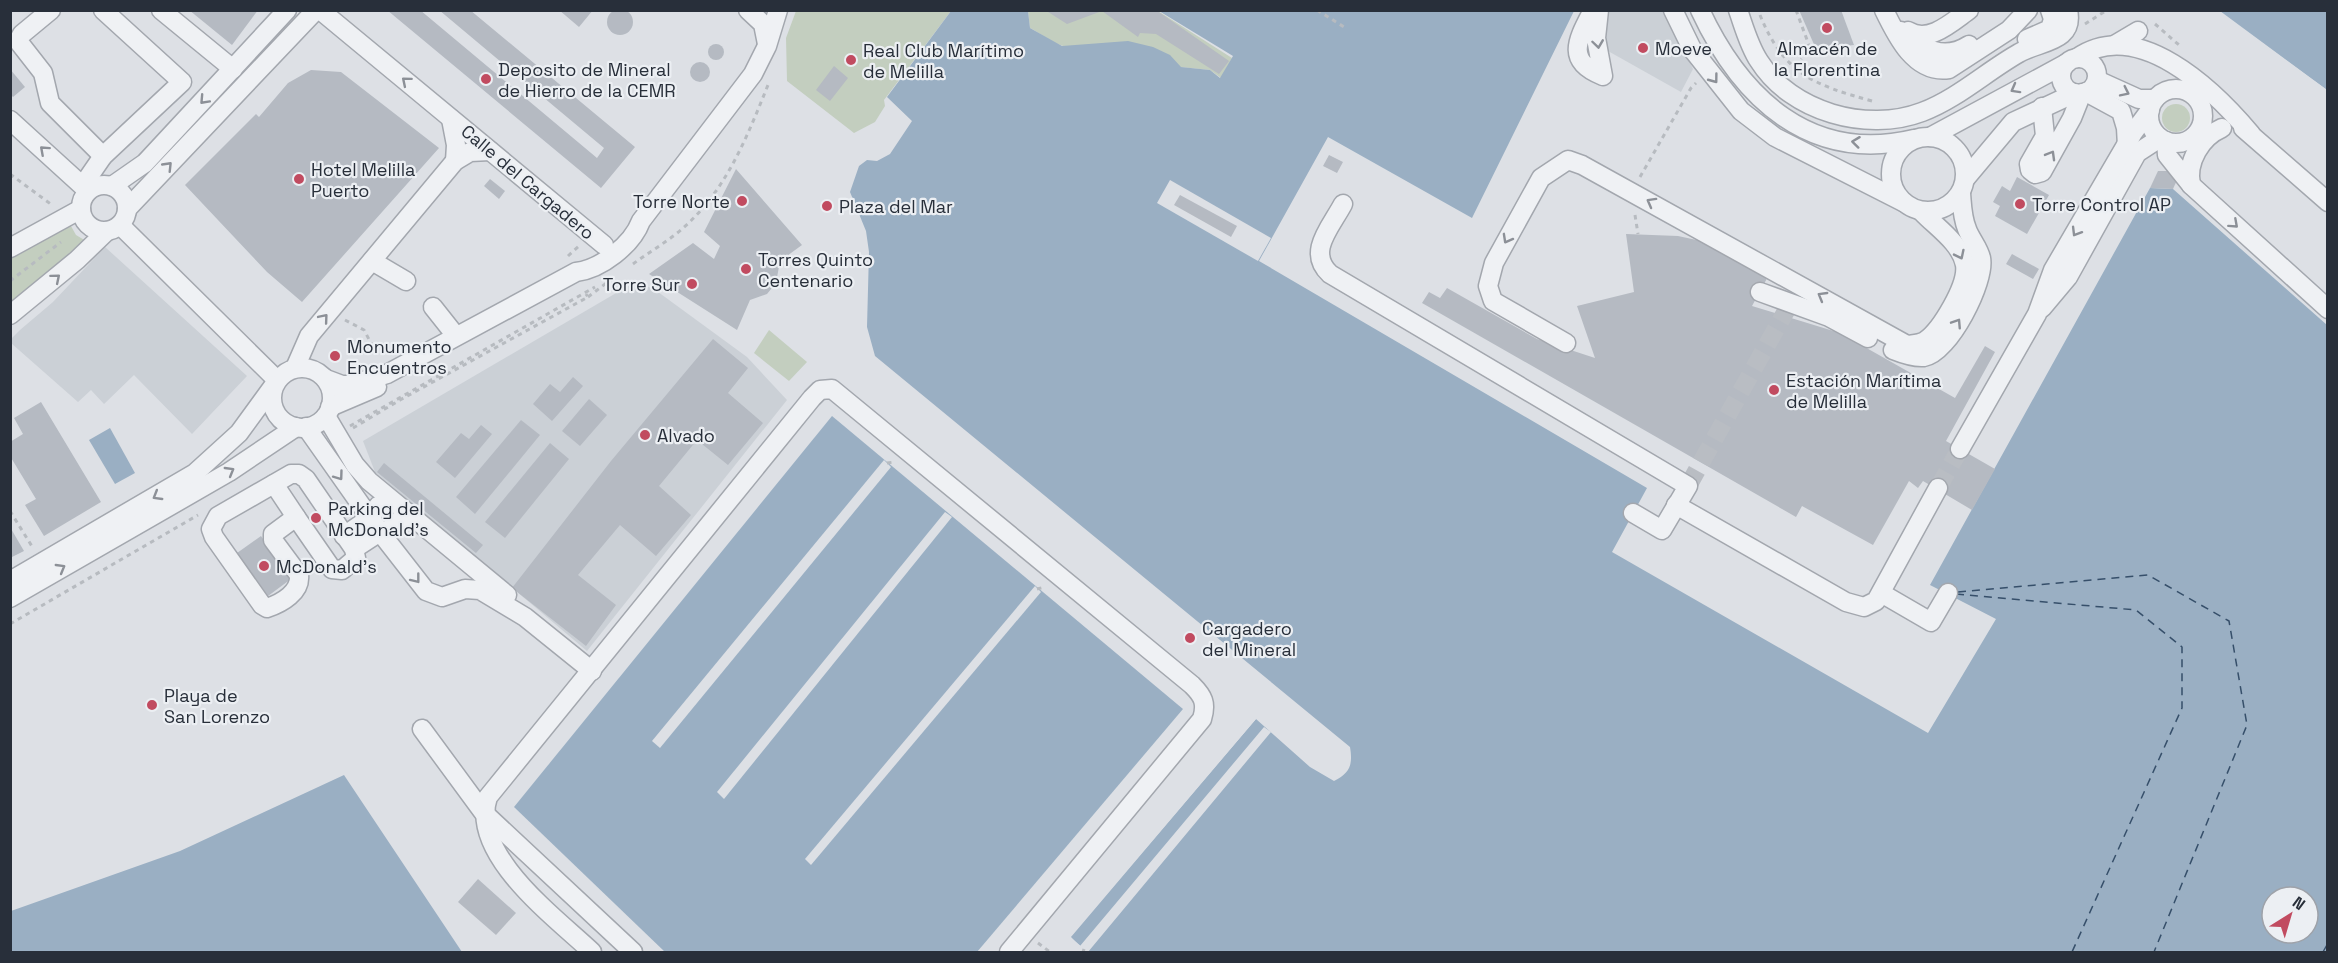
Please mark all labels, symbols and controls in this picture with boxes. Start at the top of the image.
marker: Almacén de la Florentina [1820,21,1834,35]
place label: Moeve [1655,37,1712,60]
place label: Almacén de la Florentina [1774,37,1880,81]
place label: Real Club Marítimo de Melilla [863,39,1024,83]
one-way arrow [1591,39,1603,48]
marker: Moeve [1636,41,1650,55]
marker: Real Club Marítimo de Melilla [844,53,858,67]
place label: Deposito de Mineral de Hierro de la CEMR [498,58,676,102]
marker: Deposito de Mineral de Hierro de la CEMR [479,72,493,86]
one-way arrow [1706,72,1717,83]
one-way arrow [402,78,413,89]
one-way arrow [2011,82,2021,93]
one-way arrow [2119,85,2130,97]
one-way arrow [200,93,211,103]
street label: Calle del Cargadero [457,119,599,245]
one-way arrow [1852,136,1861,149]
one-way arrow [40,146,50,157]
one-way arrow [2044,151,2056,161]
place label: Hotel Melilla Puerto [311,158,415,202]
one-way arrow [161,163,172,173]
marker: Hotel Melilla Puerto [292,172,306,186]
place label: Torre Norte [633,190,730,213]
place label: Torre Control AP [2032,193,2171,216]
marker: Torre Norte [735,194,749,208]
place label: Plaza del Mar [839,195,953,218]
marker: Torre Control AP [2013,197,2027,211]
one-way arrow [1647,198,1657,209]
marker: Plaza del Mar [820,199,834,213]
one-way arrow [2227,217,2238,228]
one-way arrow [2072,226,2083,236]
one-way arrow [1503,233,1514,243]
place label: Torres Quinto Centenario [758,248,873,292]
one-way arrow [1953,249,1965,260]
marker: Torres Quinto Centenario [739,262,753,276]
place label: Torre Sur [603,273,680,296]
one-way arrow [49,274,60,285]
marker: Torre Sur [685,277,699,291]
one-way arrow [1818,292,1828,303]
one-way arrow [317,314,328,325]
one-way arrow [1950,319,1962,329]
place label: Monumento Encuentros [347,335,452,379]
marker: Monumento Encuentros [328,349,342,363]
place label: Estación Marítima de Melilla [1786,369,1941,413]
marker: Estación Marítima de Melilla [1767,383,1781,397]
place label: Alvado [657,424,715,447]
marker: Alvado [638,428,652,442]
one-way arrow [224,467,234,478]
one-way arrow [332,469,343,480]
one-way arrow [153,488,163,500]
place label: Parking del McDonald's [328,497,429,541]
marker: Parking del McDonald's [309,511,323,525]
place label: McDonald's [276,555,377,578]
marker: McDonald's [257,559,271,573]
one-way arrow [55,564,65,575]
one-way arrow [409,572,420,583]
place label: Cargadero del Mineral [1202,617,1296,661]
marker: Cargadero del Mineral [1183,631,1197,645]
place label: Playa de San Lorenzo [164,684,270,728]
marker: Playa de San Lorenzo [145,698,159,712]
north arrow [2260,885,2320,945]
text: N [2288,892,2309,915]

